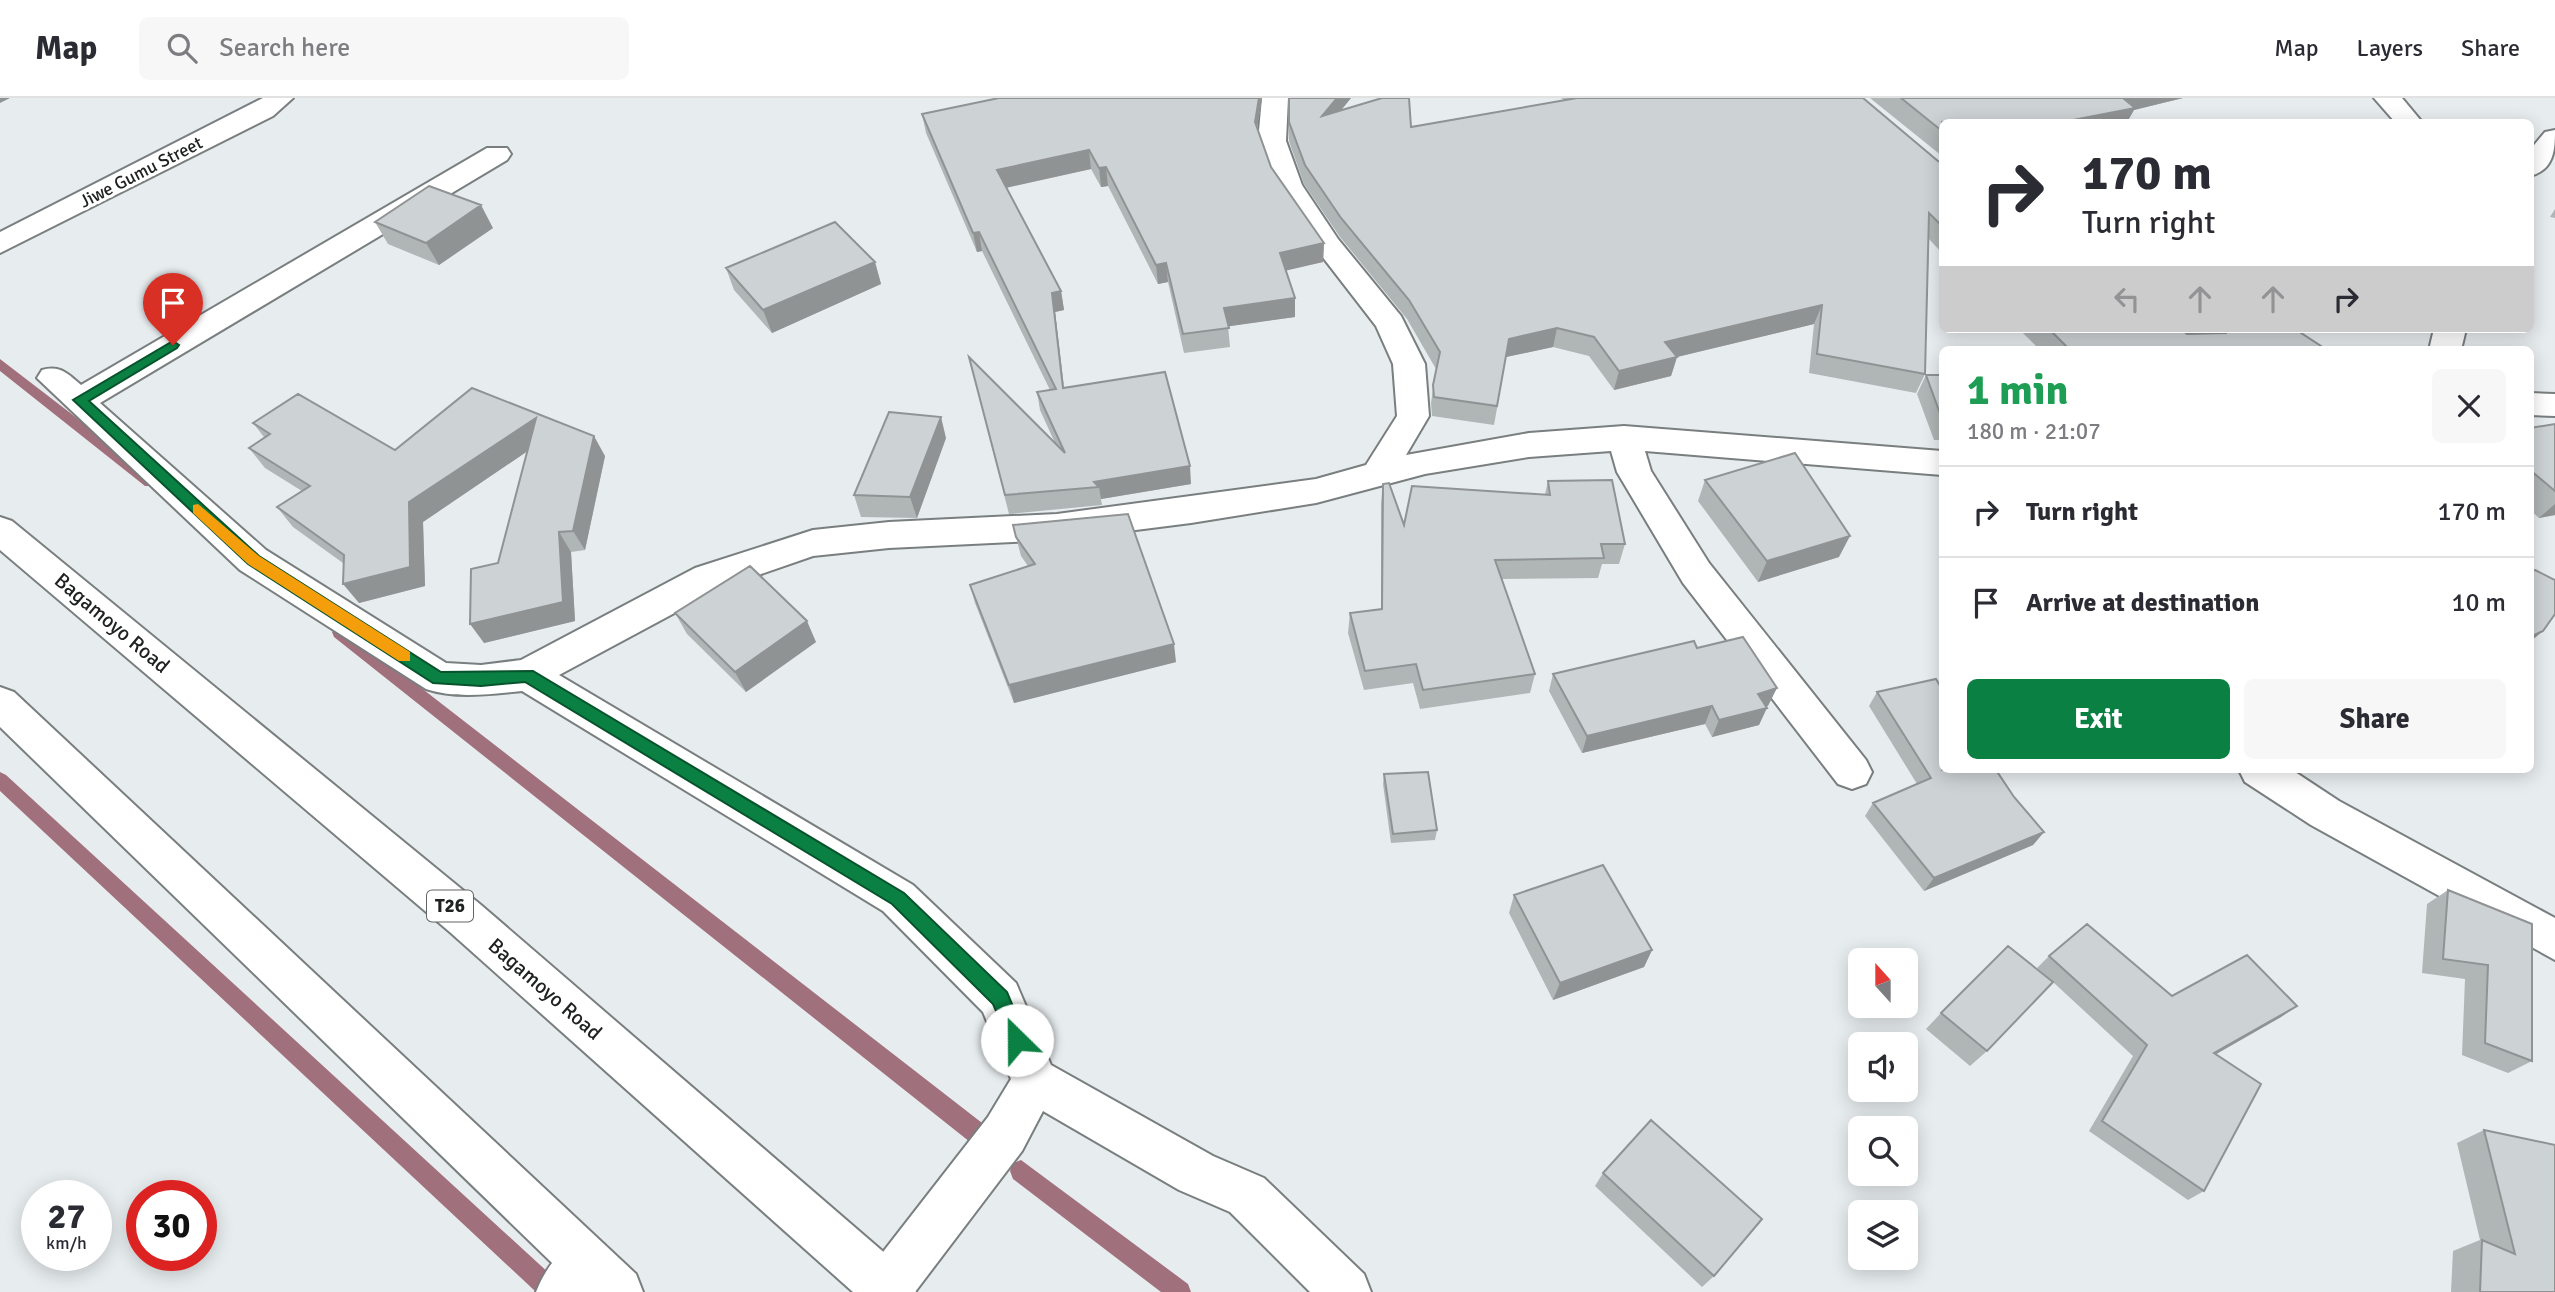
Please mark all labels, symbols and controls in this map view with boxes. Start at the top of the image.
search box [139,17,629,80]
text: Map [35,28,97,69]
icon: search [163,29,201,67]
text: Search here [219,32,350,64]
text: Map [2274,33,2319,63]
text: Layers [2357,33,2423,63]
text: Share [2461,33,2520,63]
street label: Jiwe Gumu Street [76,132,206,212]
text: 170 m [2082,143,2212,203]
icon: right [1967,147,2058,238]
text: Turn right [2082,203,2215,242]
pin [143,273,203,345]
icon: left [2108,280,2146,318]
icon: ahead [2181,280,2219,318]
icon: ahead [2254,280,2292,318]
icon: right [2327,280,2365,318]
icon: arrive [154,284,192,322]
text: 1 min [1967,365,2068,416]
button: close [2432,369,2506,443]
text: 180 m · 21:07 [1967,417,2101,446]
icon: right [1967,493,2005,531]
text: Turn right [2026,496,2138,528]
text: 170 m [2437,496,2506,528]
street label: Bagamoyo Road [49,567,175,679]
icon: arrive [1967,584,2005,622]
text: Arrive at destination [2026,587,2259,619]
text: 10 m [2451,587,2506,619]
button: Exit [1967,679,2230,759]
button: Share [2244,679,2506,759]
road number: T26 [427,890,473,922]
street label: Bagamoyo Road [483,932,607,1046]
north arrow [1848,948,1918,1018]
map controls [1848,948,1918,1270]
position arrow [980,1003,1054,1077]
button: sound [1848,1032,1918,1102]
button: search [1848,1116,1918,1186]
speed limit sign: 30 [126,1180,217,1271]
text: 27 [48,1195,85,1238]
button: layers [1848,1200,1918,1270]
text: km/h [46,1232,87,1254]

